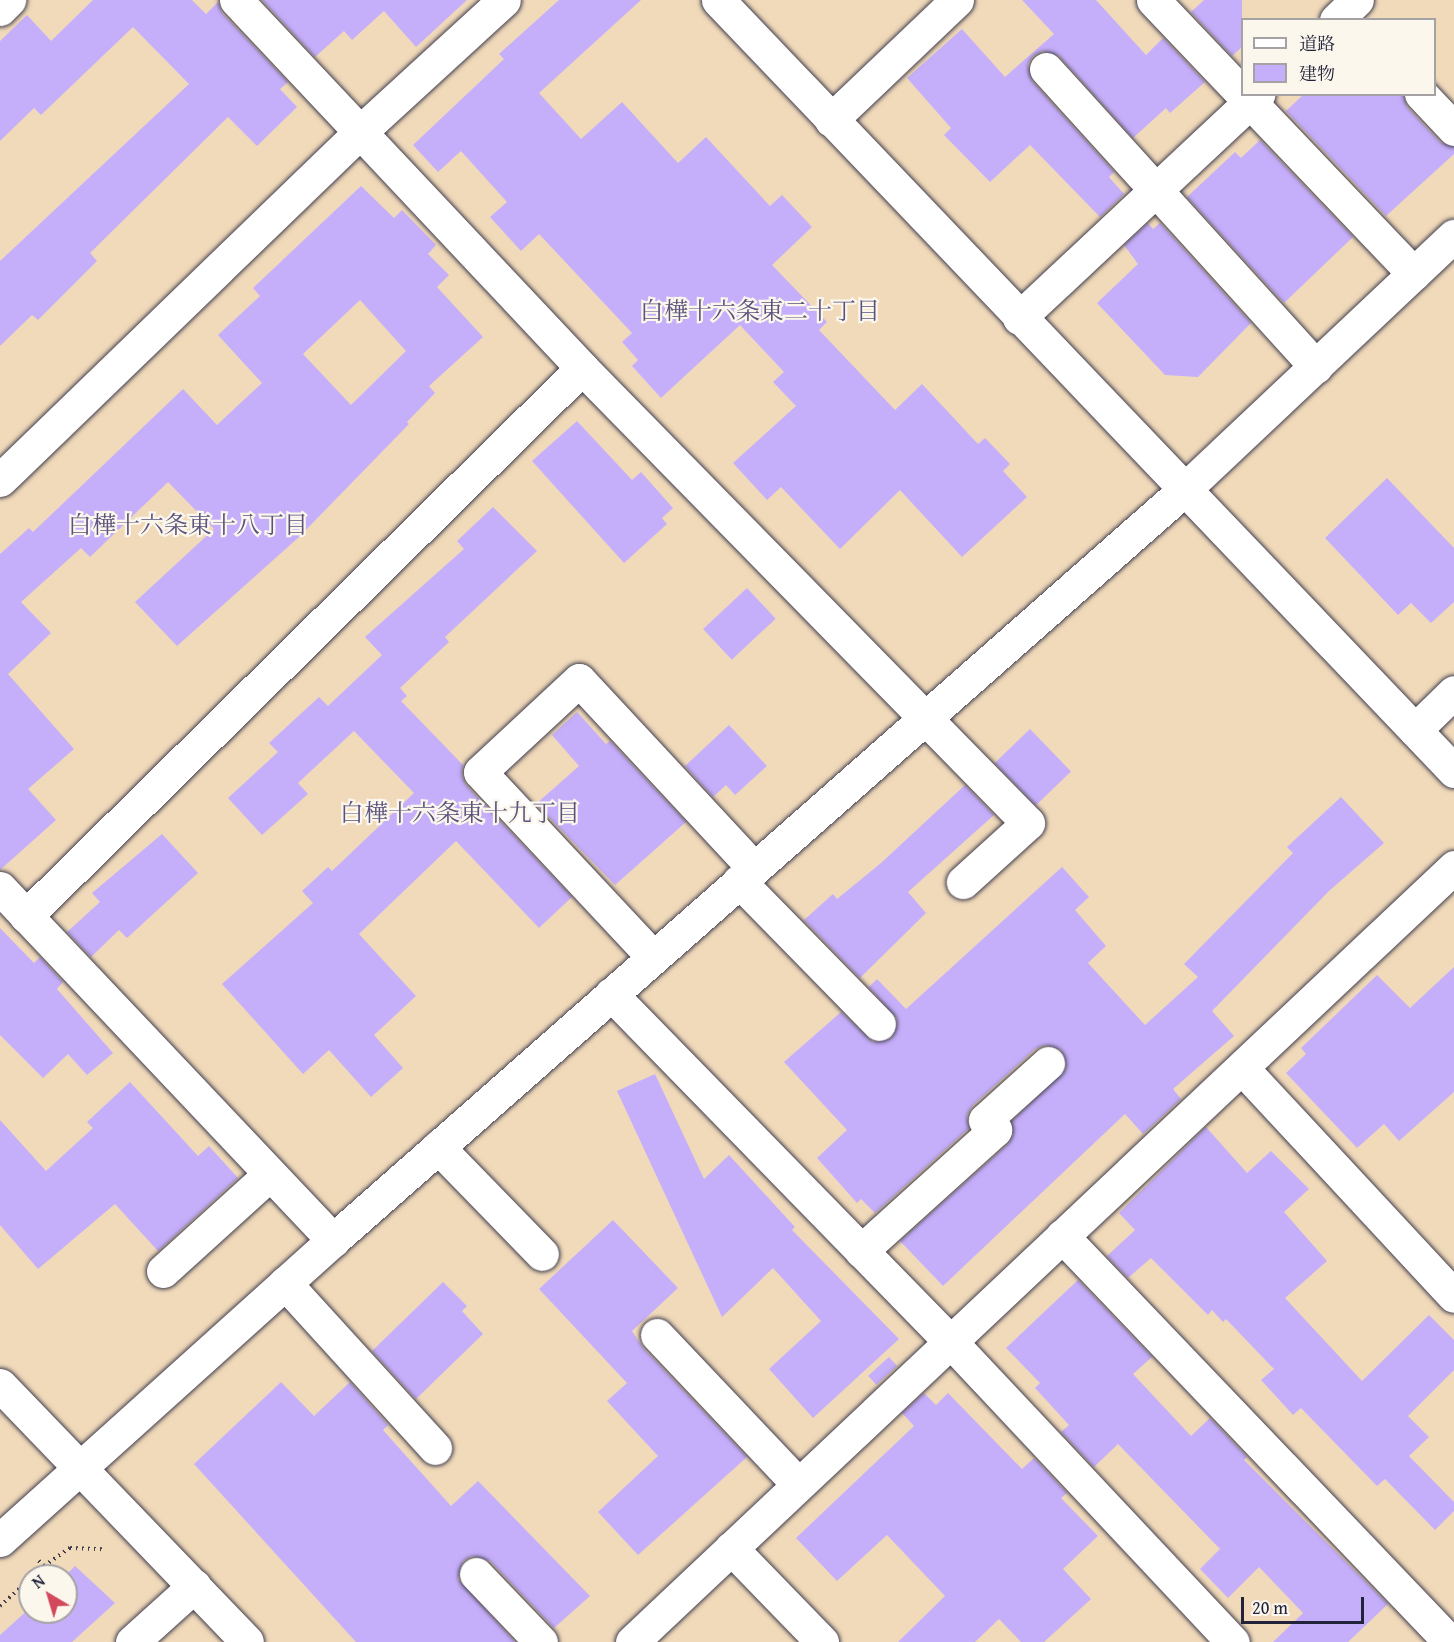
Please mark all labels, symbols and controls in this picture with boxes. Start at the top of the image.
legend [1241,18,1436,96]
text: 道路 [1299,30,1335,57]
text: 建物 [1299,60,1335,87]
district label: 白樺十六条東二十丁目 [640,297,880,325]
district label: 白樺十六条東十八丁目 [68,511,308,539]
district label: 白樺十六条東十九丁目 [340,799,580,827]
north arrow [18,1564,78,1624]
text: N [27,1569,50,1594]
scale bar [1244,1585,1367,1623]
text: 20 m [1252,1594,1288,1621]

